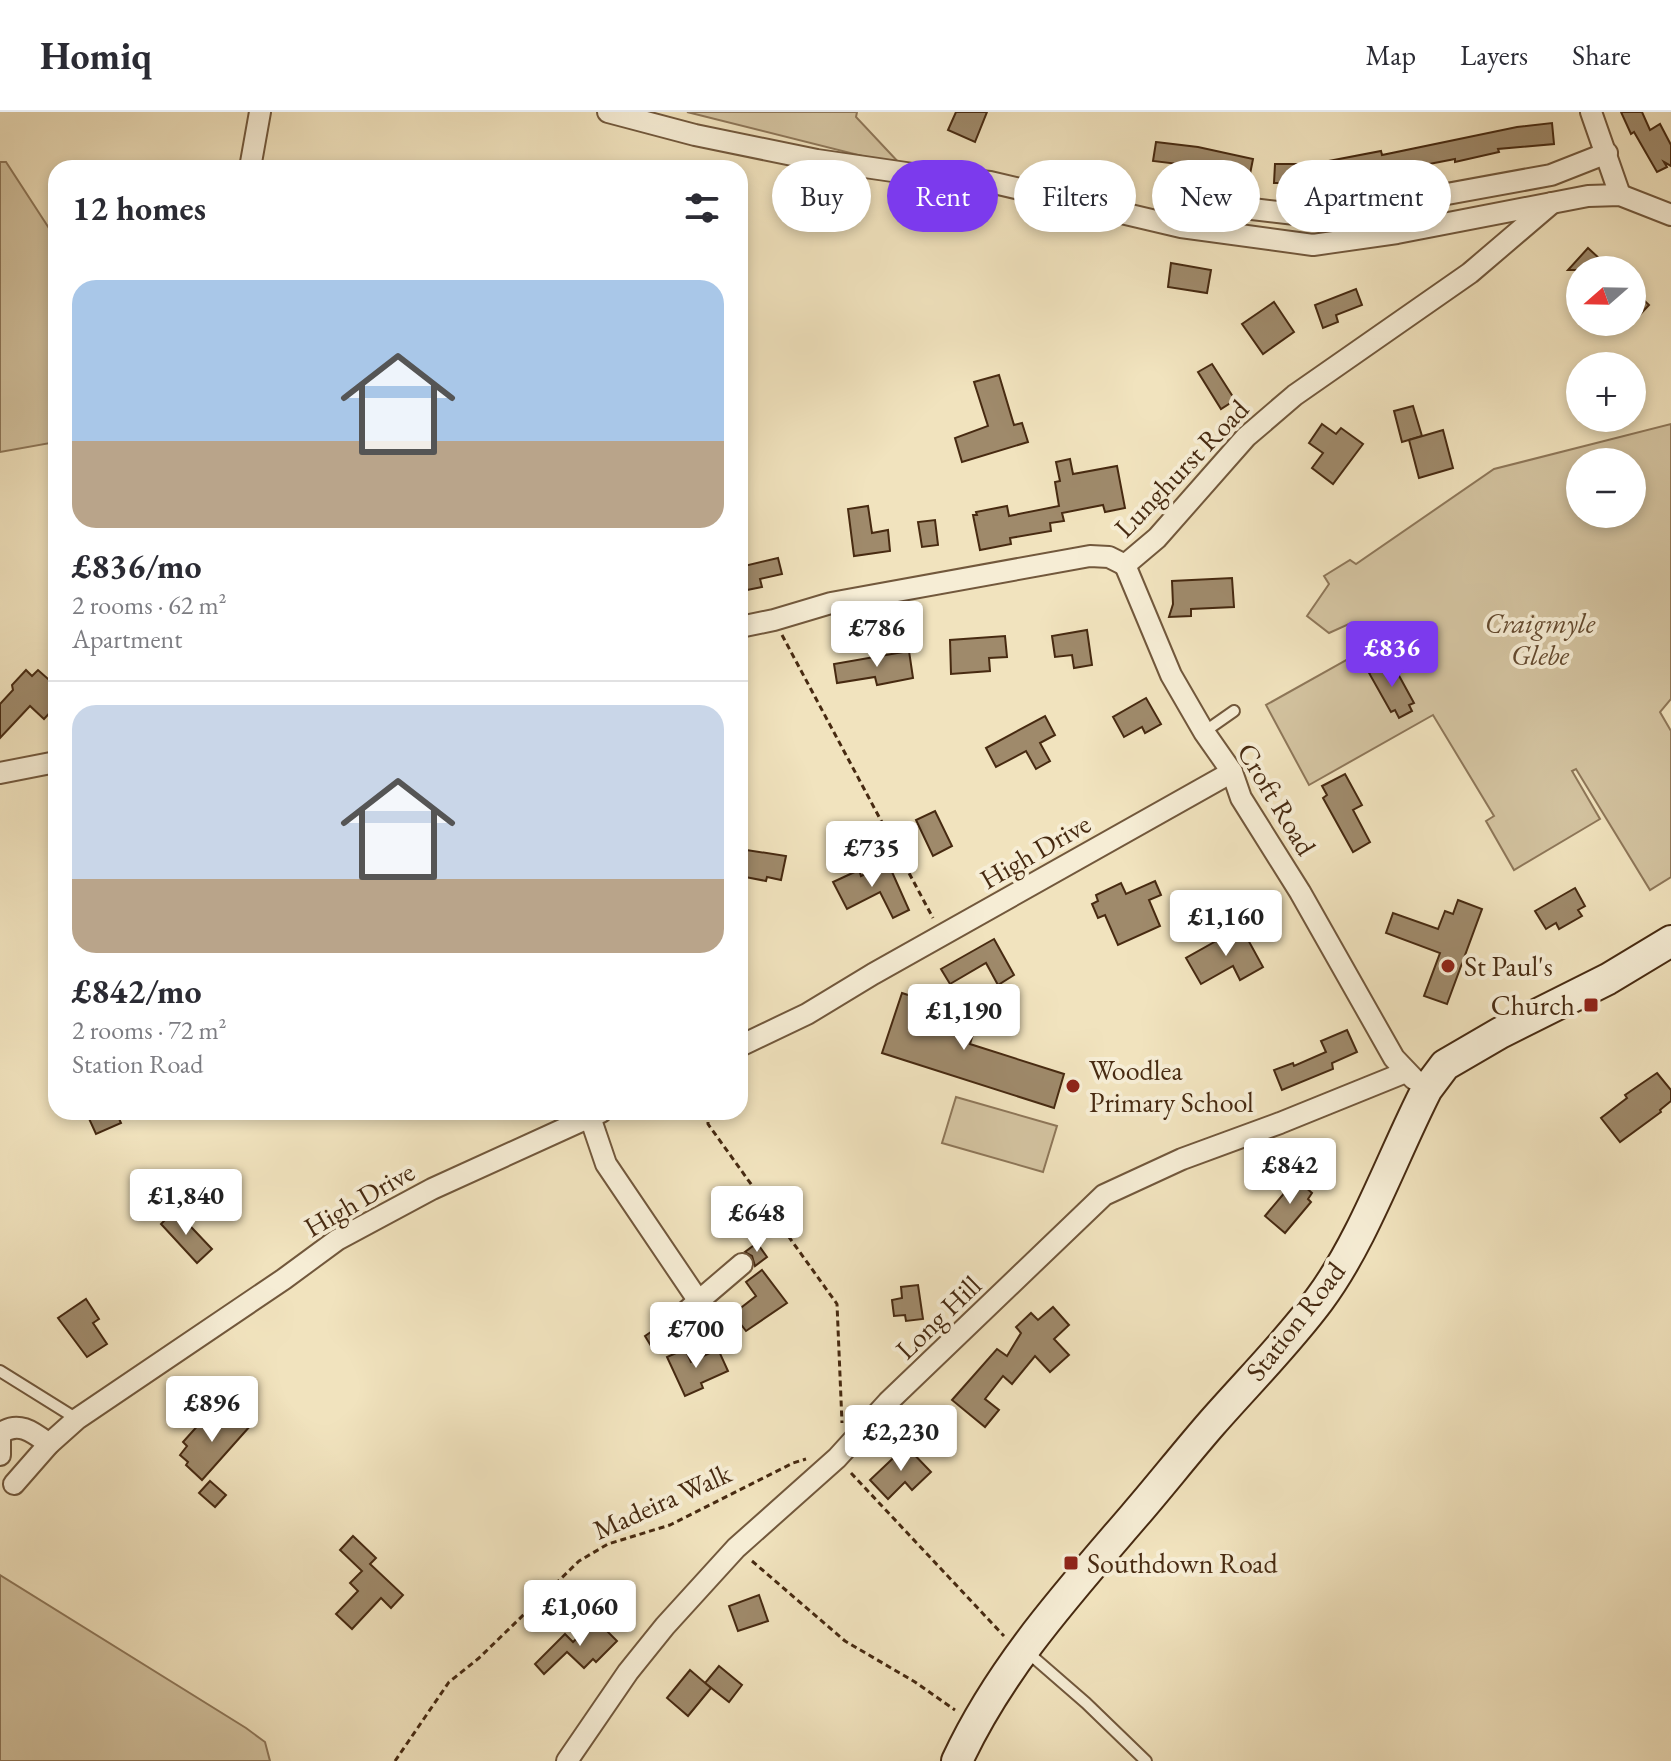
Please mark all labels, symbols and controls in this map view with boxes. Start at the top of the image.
text: Homiq [40,31,152,80]
text: Map [1366,37,1416,73]
text: Layers [1460,37,1528,73]
text: Share [1572,37,1631,73]
chip: Buy [772,160,871,232]
chip: Rent [887,160,998,232]
chip: Filters [1014,160,1136,232]
chip: New [1152,160,1260,232]
chip: Apartment [1276,160,1451,232]
text: 12 homes [72,186,206,230]
icon: filters [680,186,724,230]
north arrow [1566,256,1646,336]
map controls [1566,256,1646,528]
icon: home [326,332,470,476]
button: + [1566,352,1646,432]
street label: Lunghurst Road [1106,391,1257,545]
button: − [1566,448,1646,528]
text: £836/mo [72,544,202,588]
text: 2 rooms · 62 m² [72,588,227,622]
pin: £786 [830,601,924,669]
park label: Craigmyle Glebe [1485,605,1596,673]
text: £786 [849,610,905,644]
pin: £836 [1345,621,1439,689]
text: Apartment [72,622,182,656]
text: £836 [1364,630,1420,664]
street label: Croft Road [1229,736,1325,863]
icon: home [326,757,470,901]
street label: High Drive [973,805,1097,897]
pin: £735 [825,821,919,889]
text: £735 [844,830,900,864]
pin: £1,160 [1161,890,1291,958]
text: £1,160 [1188,899,1264,933]
place label: St Paul's [1464,948,1553,984]
marker: St Paul's [1439,957,1457,975]
text: £842/mo [72,969,202,1013]
pin: £1,190 [899,984,1029,1052]
place label: Church [1491,987,1575,1023]
text: £1,190 [926,993,1002,1027]
marker: Church [1582,996,1600,1014]
text: 2 rooms · 72 m² [72,1013,227,1047]
text: Station Road [72,1047,203,1081]
place label: Woodlea Primary School [1089,1052,1254,1120]
marker: Woodlea Primary School [1064,1077,1082,1095]
pin: £842 [1243,1138,1337,1206]
text: £842 [1262,1147,1318,1181]
street label: High Drive [297,1153,421,1245]
pin: £1,840 [121,1169,251,1237]
text: £1,840 [148,1178,224,1212]
pin: £648 [710,1186,804,1254]
text: £648 [729,1195,785,1229]
street label: Station Road [1237,1254,1353,1388]
street label: Long Hill [887,1267,989,1367]
pin: £700 [649,1302,743,1370]
text: £700 [668,1311,724,1345]
pin: £896 [165,1376,259,1444]
text: £896 [184,1385,240,1419]
pin: £2,230 [836,1405,966,1473]
text: £2,230 [863,1414,939,1448]
street label: Madeira Walk [587,1454,738,1548]
place label: Southdown Road [1087,1545,1278,1581]
marker: Southdown Road [1062,1554,1080,1572]
pin: £1,060 [515,1580,645,1648]
text: £1,060 [542,1589,618,1623]

